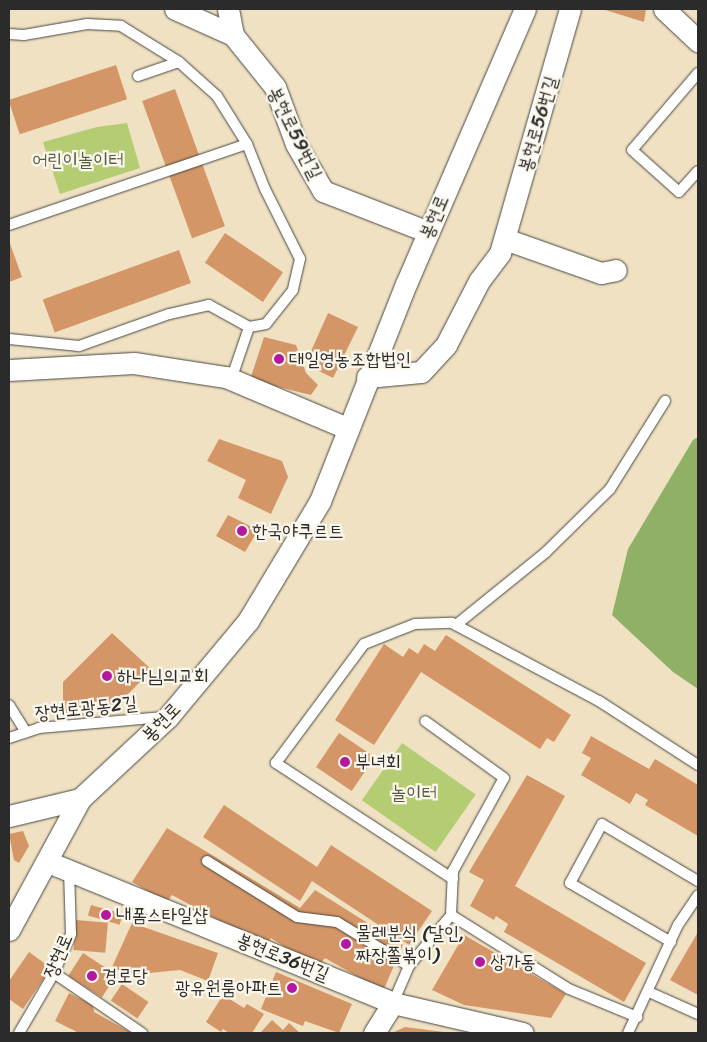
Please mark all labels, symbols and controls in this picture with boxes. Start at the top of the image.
street label: 봉현로56번길 [513,73,563,175]
street label: 봉현로59번길 [263,83,327,183]
park label: 어린이놀이터 [32,149,124,171]
street label: 봉현로 [415,191,453,243]
place label: 대일영농조합법인 [289,348,411,370]
marker: 대일영농조합법인 [273,353,285,365]
place label: 한국야쿠르트 [252,520,344,542]
marker: 한국야쿠르트 [236,525,248,537]
place label: 하나님의교회 [117,665,209,687]
marker: 하나님의교회 [101,670,113,682]
street label: 장현로광동2길 [34,691,138,725]
street label: 봉현로 [137,698,185,746]
place label: 부녀회 [355,751,401,773]
marker: 부녀회 [339,756,351,768]
park label: 놀이터 [391,782,437,804]
place label: 내폼스타일샵 [116,904,208,926]
marker: 내폼스타일샵 [100,909,112,921]
place label: 물레분식 (달인, 짜장쫄볶이) [356,922,465,966]
street label: 봉현로36번길 [233,928,333,986]
street label: 장현로 [39,930,77,982]
marker: 물레분식 (달인, 짜장쫄볶이) [340,938,352,950]
place label: 상가동 [490,951,536,973]
marker: 상가동 [474,956,486,968]
place label: 경로당 [102,965,148,987]
marker: 경로당 [86,970,98,982]
place label: 광유원룸아파트 [175,977,282,999]
marker: 광유원룸아파트 [286,982,298,994]

